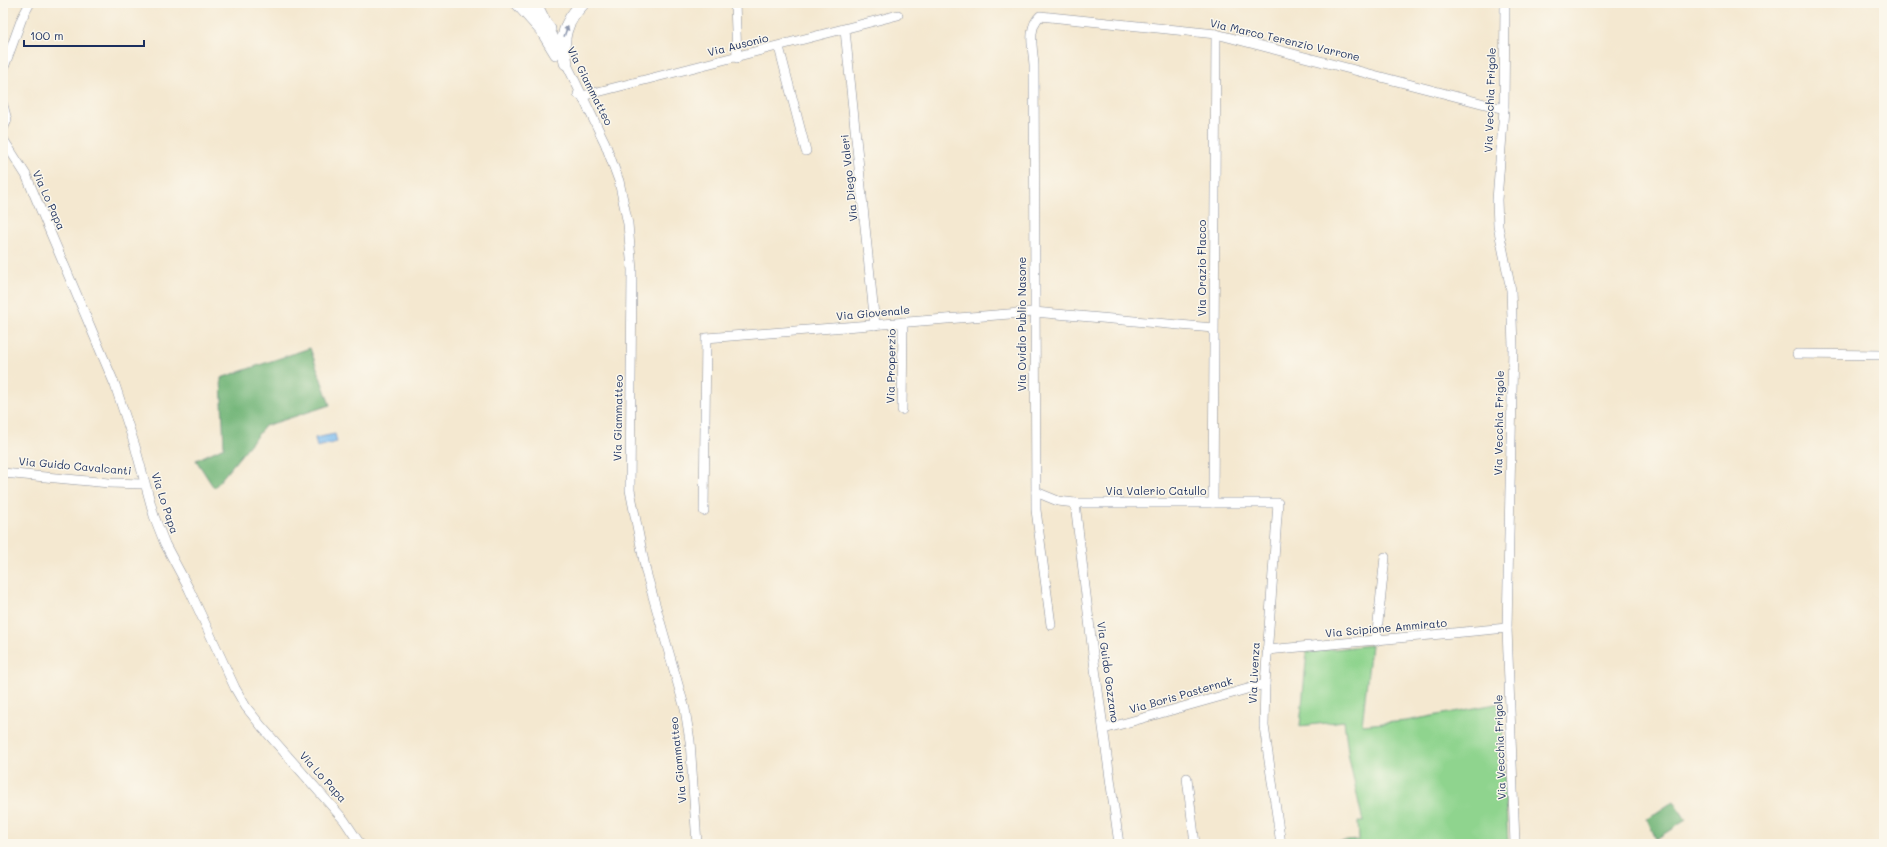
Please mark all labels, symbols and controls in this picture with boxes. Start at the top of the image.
street label: Via Marco Terenzio Varrone [1209,15,1362,64]
scale bar [24,22,144,48]
one-way arrow [563,24,569,36]
text: 100 m [30,27,64,43]
street label: Via Ausonio [706,30,770,59]
street label: Via Giammatteo [564,44,617,128]
street label: Via Vecchia Frigole [1480,47,1499,153]
street label: Via Diego Valeri [836,134,861,222]
street label: Via Lo Papa [30,168,69,232]
street label: Via Orazio Flacco [1194,219,1209,316]
street label: Via Ovidio Publio Nasone [1014,256,1029,391]
street label: Via Giovenale [835,302,911,323]
street label: Via Properzio [882,328,899,403]
street label: Via Vecchia Frigole [1490,370,1507,476]
street label: Via Giammatteo [609,374,626,461]
street label: Via Guido Cavalcanti [18,453,132,478]
street label: Via Lo Papa [148,470,183,536]
street label: Via Valerio Catullo [1106,483,1207,498]
street label: Via Scipione Ammirato [1324,615,1448,640]
street label: Via Guido Gozzano [1094,621,1123,724]
street label: Via Livenza [1244,642,1263,704]
street label: Via Boris Pasternak [1127,673,1234,716]
street label: Via Vecchia Frigole [1490,694,1509,800]
street label: Via Giammatteo [665,716,689,804]
street label: Via Lo Papa [296,748,350,806]

